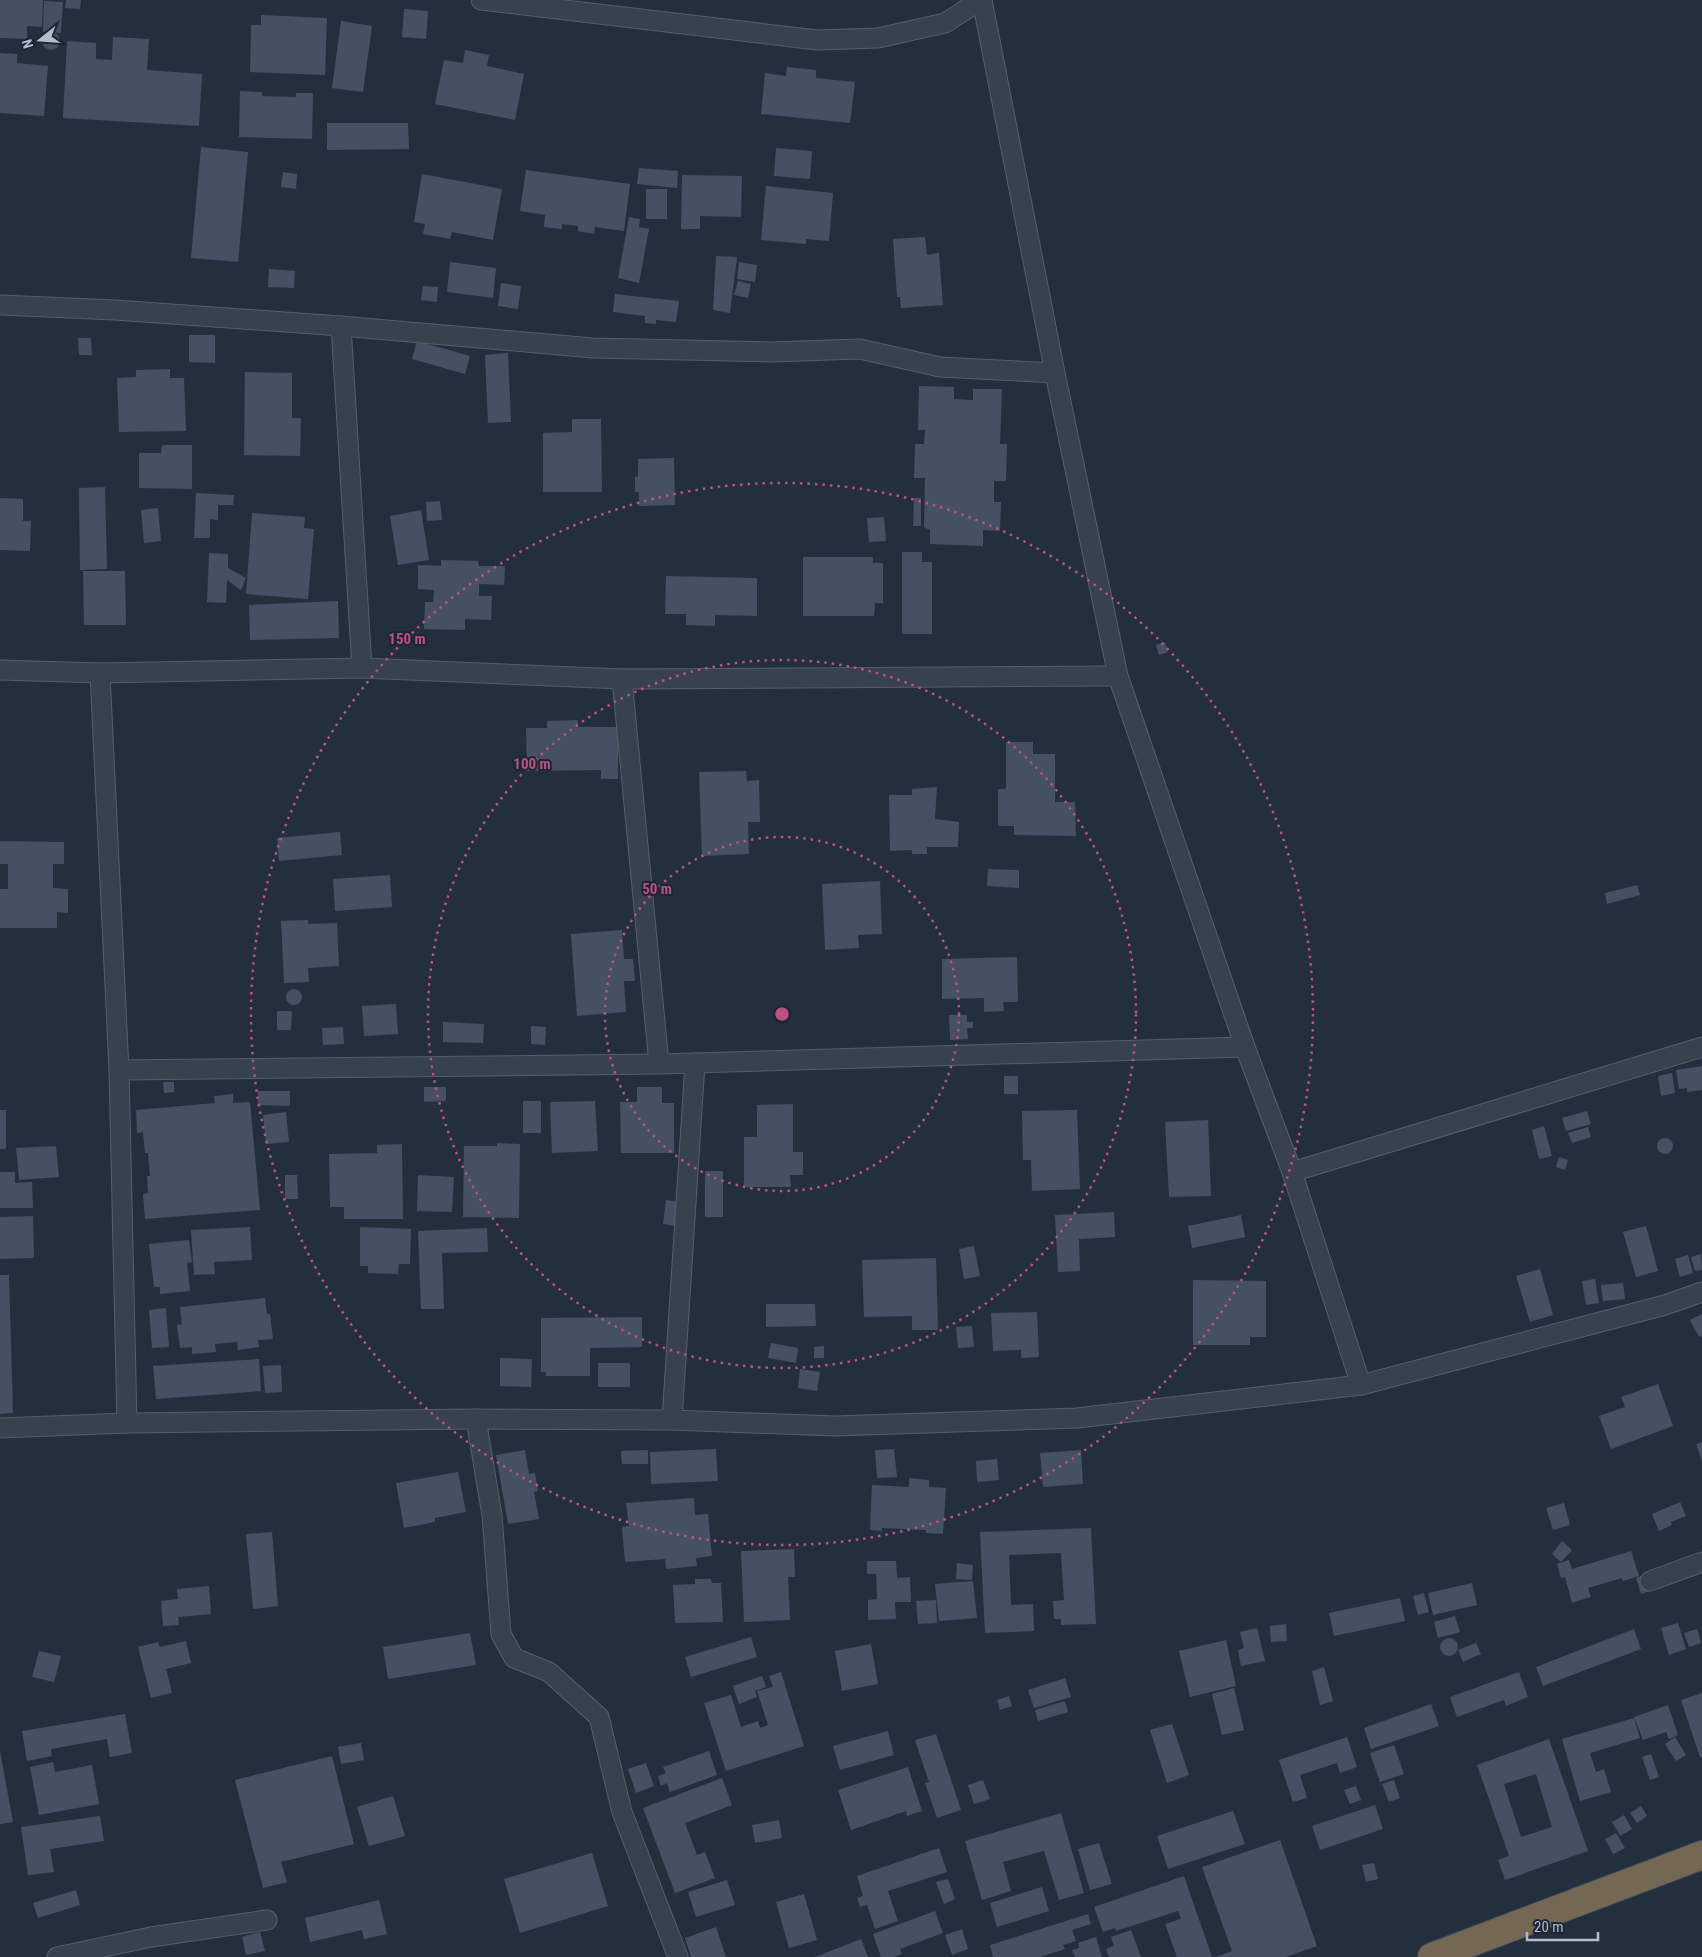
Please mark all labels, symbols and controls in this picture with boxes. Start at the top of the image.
north arrow [15,15,65,65]
text: N [19,37,36,50]
text: 150 m [388,630,426,648]
text: 100 m [513,755,551,773]
text: 50 m [642,880,672,898]
centre of rings [773,1005,791,1023]
scale bar [1527,1910,1598,1942]
text: 20 m [1534,1918,1564,1936]

